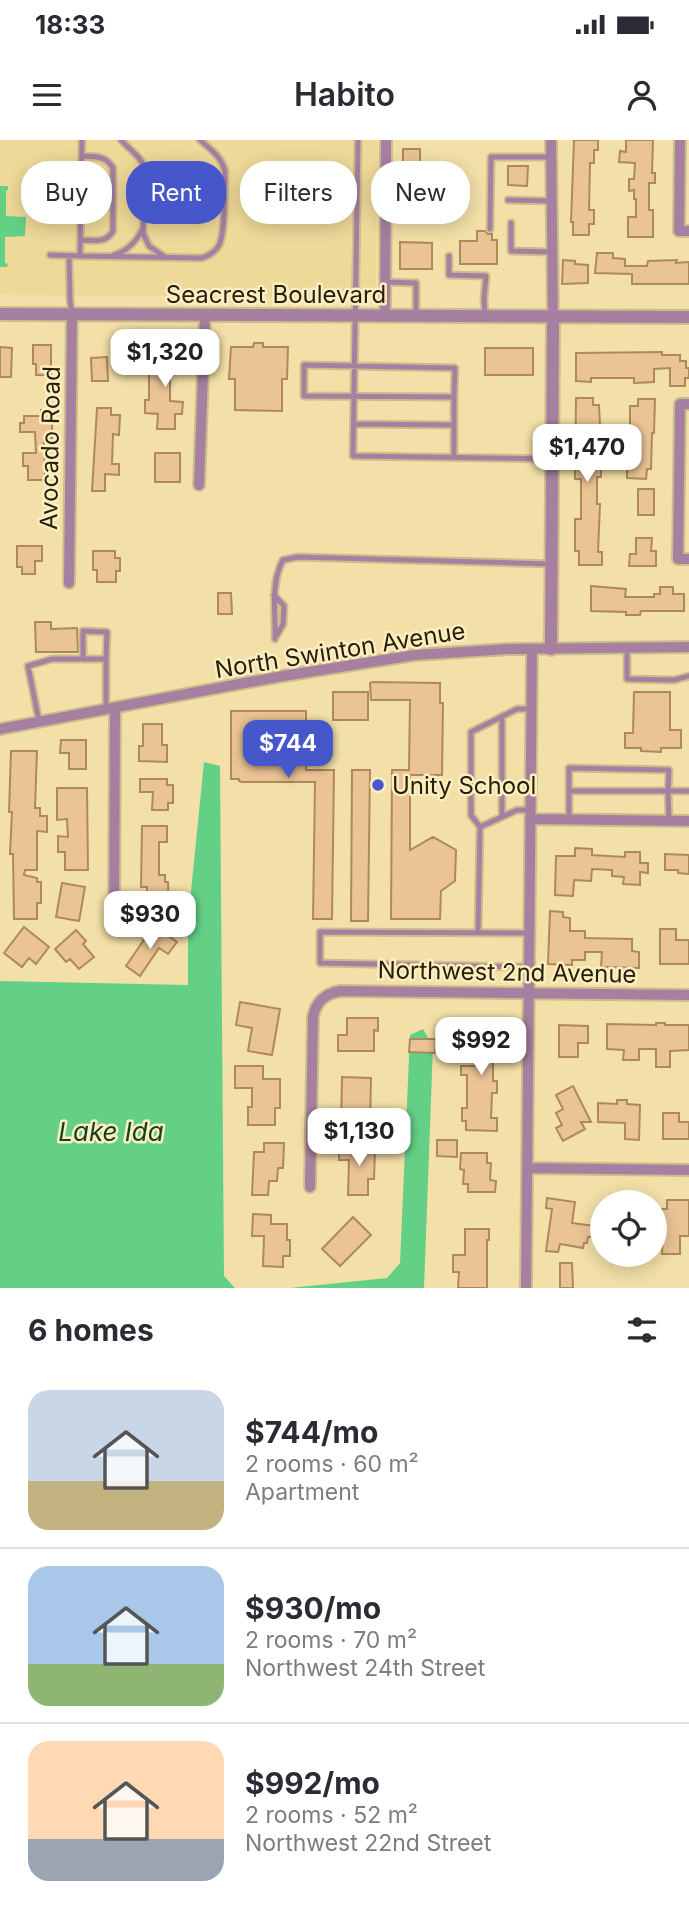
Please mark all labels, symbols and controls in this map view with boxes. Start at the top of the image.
text: 18:33 [35,9,105,40]
text: Habito [294,75,395,114]
icon: menu [28,76,66,114]
icon: person [623,76,661,114]
chip: Buy [21,161,112,224]
chip: Rent [126,161,226,224]
chip: Filters [240,161,357,224]
chip: New [371,161,470,224]
street label: Seacrest Boulevard [166,280,386,309]
pin: $1,320 [108,330,222,389]
text: $1,320 [127,338,203,366]
street label: Avocado Road [34,366,66,530]
pin: $1,470 [530,424,644,484]
text: $1,470 [549,433,625,461]
street label: North Swinton Avenue [213,616,467,684]
pin: $744 [247,720,329,780]
text: $744 [259,729,317,757]
place label: Unity School [392,771,536,800]
marker: Unity School [370,777,386,793]
pin: $930 [109,892,191,951]
text: $930 [120,900,180,928]
street label: Northwest 2nd Avenue [377,955,637,989]
pin: $992 [440,1018,522,1077]
text: $992 [451,1026,511,1054]
pin: $1,130 [302,1108,416,1168]
water label: Lake Ida [58,1116,164,1147]
text: $1,130 [324,1117,394,1145]
map controls [590,1190,667,1267]
button: locate [590,1190,667,1267]
icon: filters [623,1311,661,1349]
text: 6 homes [28,1312,154,1348]
text: $744/mo [245,1414,378,1450]
icon: home [84,1418,168,1502]
text: 2 rooms · 60 m² [245,1450,419,1478]
text: Apartment [245,1478,359,1506]
text: $930/mo [245,1590,381,1626]
icon: home [84,1594,168,1678]
text: 2 rooms · 70 m² [245,1626,417,1654]
text: Northwest 24th Street [245,1654,485,1682]
text: $992/mo [245,1765,380,1801]
icon: home [84,1769,168,1853]
text: 2 rooms · 52 m² [245,1801,418,1829]
text: Northwest 22nd Street [245,1829,491,1857]

